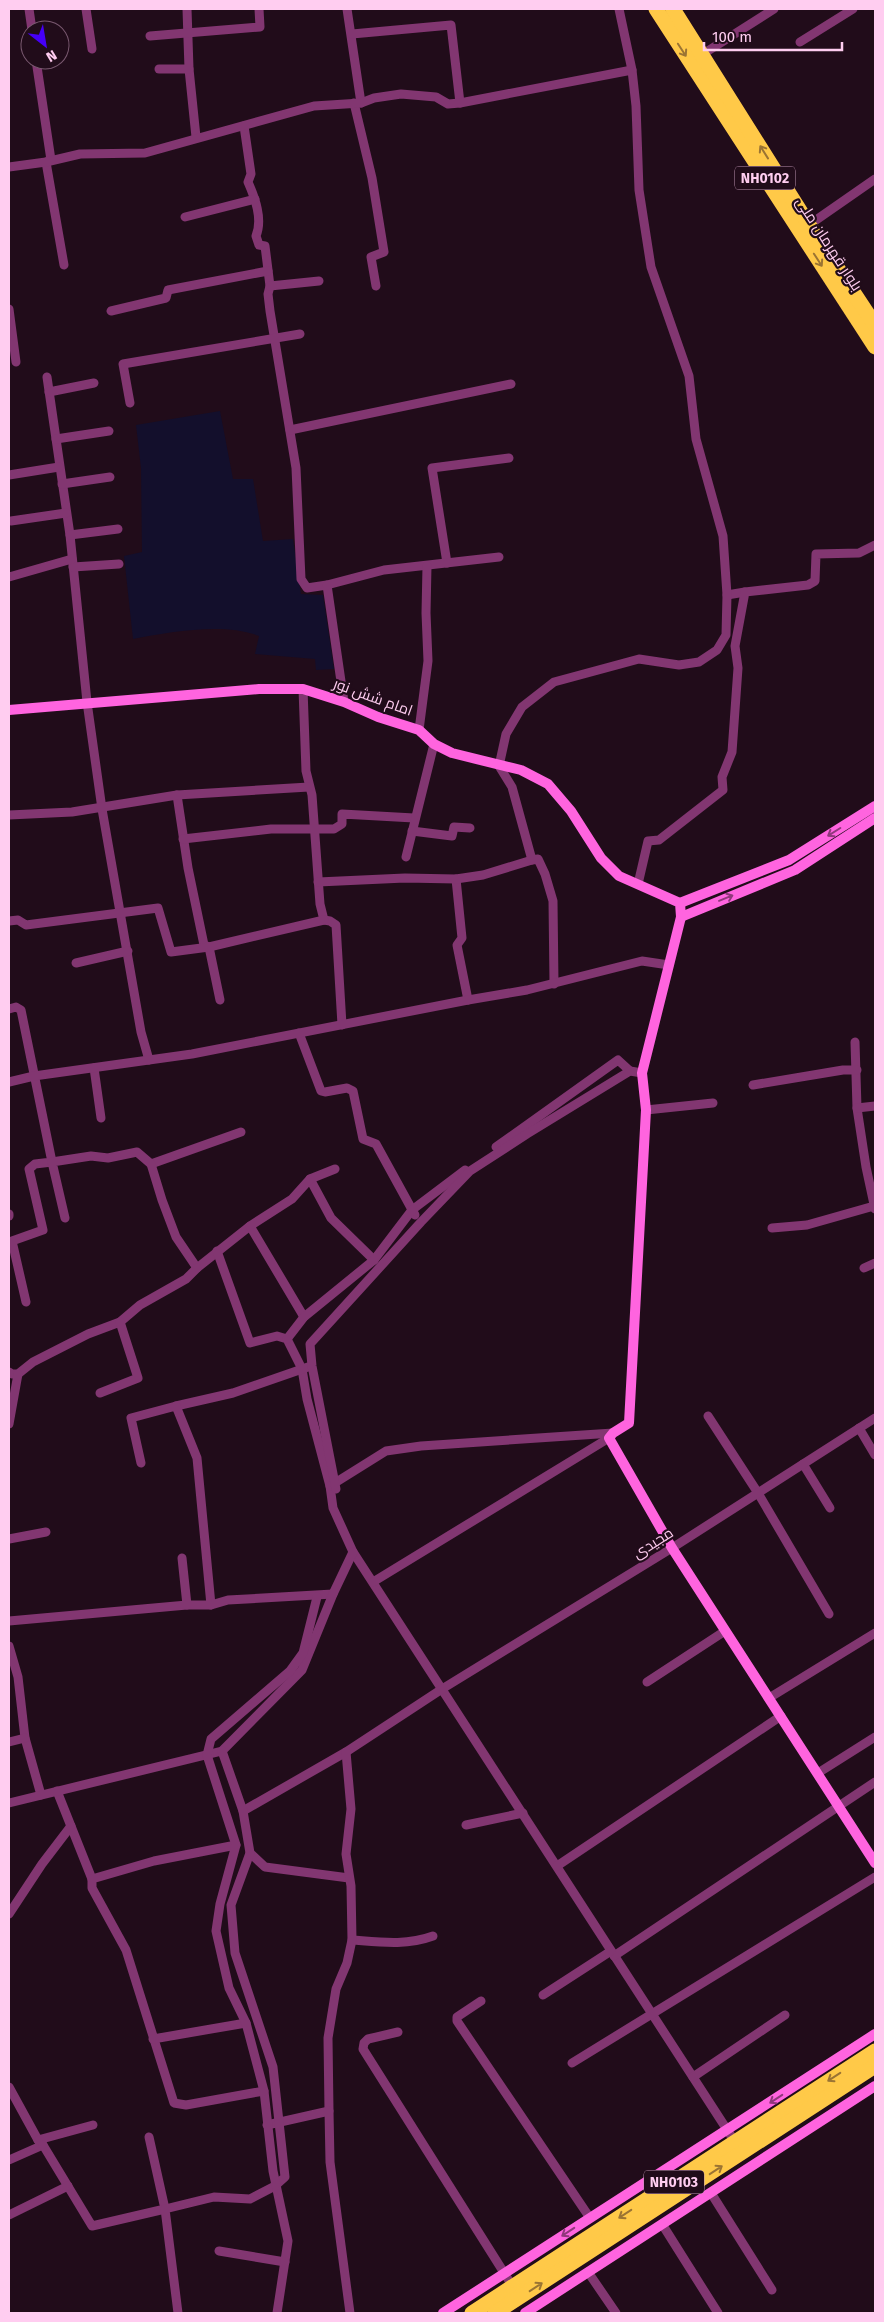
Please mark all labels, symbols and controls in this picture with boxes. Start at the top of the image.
north arrow [20,20,70,70]
scale bar [704,20,842,52]
text: 100 m [712,28,752,46]
one-way arrow [677,42,687,56]
text: N [43,46,60,65]
one-way arrow [758,145,768,159]
road number: NH0102 [735,167,795,190]
street label: بلوار قهرمان ملی [791,194,866,295]
one-way arrow [813,252,823,266]
street label: امام شش نور [330,674,415,721]
one-way arrow [827,826,841,837]
one-way arrow [718,893,733,903]
street label: مجیدی [629,1524,677,1563]
one-way arrow [828,2072,842,2082]
one-way arrow [769,2094,783,2104]
one-way arrow [709,2164,723,2175]
road number: NH0103 [644,2170,704,2194]
one-way arrow [618,2209,632,2219]
one-way arrow [562,2227,576,2237]
one-way arrow [528,2281,542,2291]

